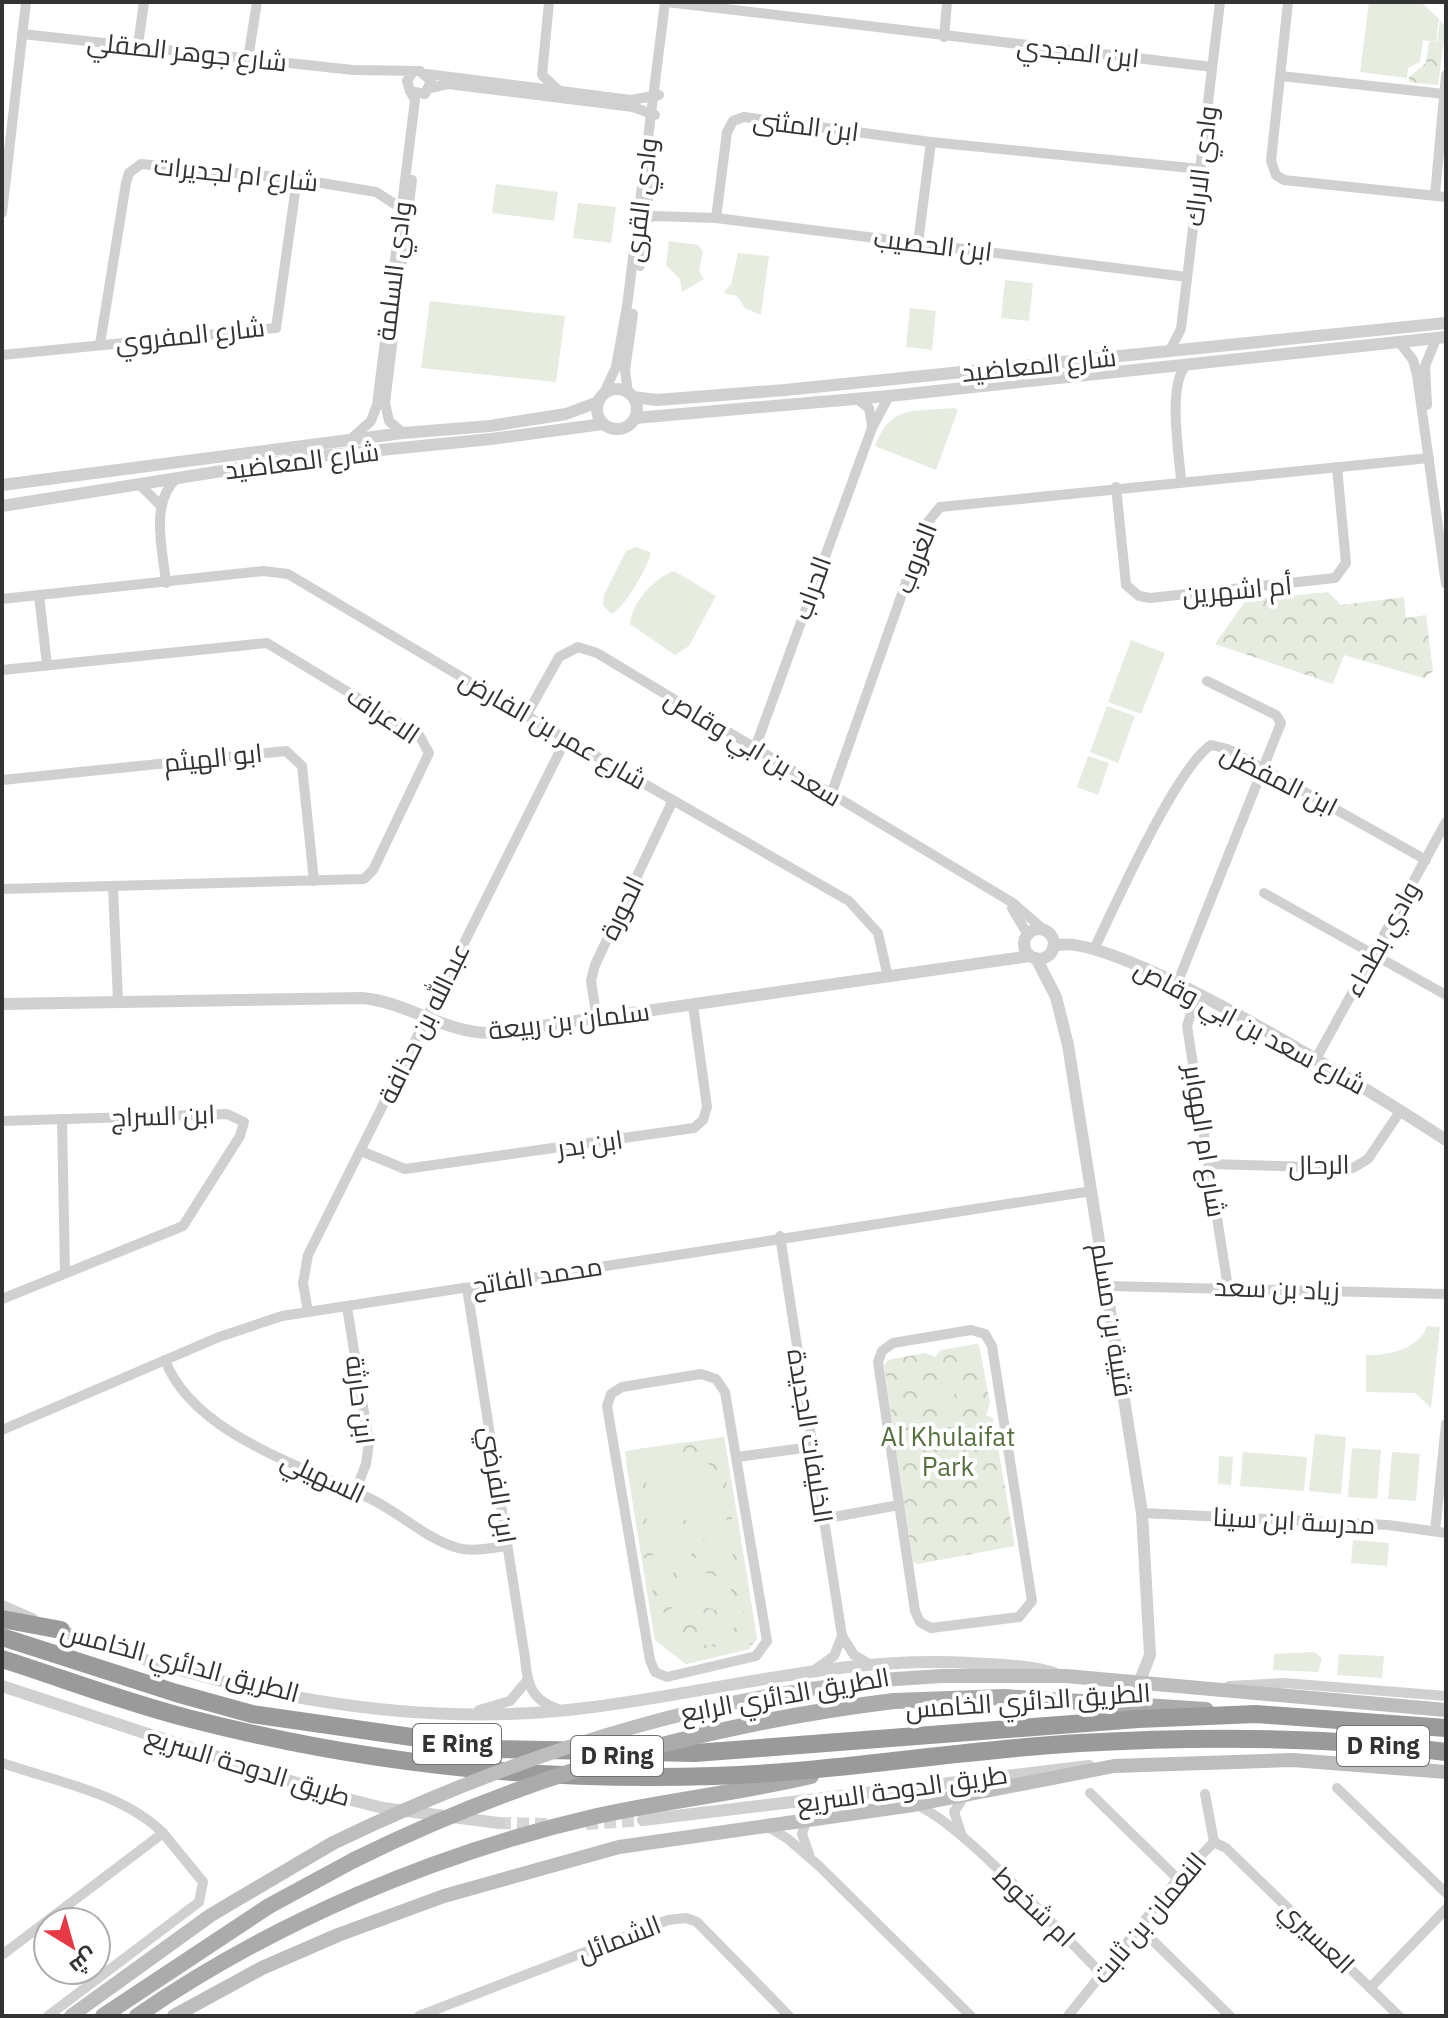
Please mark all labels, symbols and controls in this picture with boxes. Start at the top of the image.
street label: شارع جوهر الصقلي [85,24,289,83]
street label: ابن المجدي [1015,28,1141,78]
street label: ابن المثنى [751,102,861,148]
street label: وادي الاراك [1176,104,1228,229]
street label: وادي القرى [616,136,668,264]
street label: شارع ام لجديرات [152,147,320,201]
street label: وادي السلمة [368,199,422,343]
street label: ابن الحصيب [872,220,994,268]
street label: شارع المفروي [113,309,267,363]
street label: شارع المعاضيد [960,339,1118,390]
street label: شارع المعاضيد [223,434,381,487]
street label: الغروب [886,517,944,598]
street label: الحراب [784,551,838,624]
street label: أم اشهرين [1181,567,1293,613]
street label: شارع عمر بن الفارض [453,662,653,797]
street label: الاعراف [341,677,427,751]
street label: سعد بن ابي وقاص [656,681,848,818]
street label: ابو الهيثم [162,735,264,781]
street label: ابن المفضل [1215,735,1344,823]
street label: الحورة [591,870,651,945]
street label: وادي بطحاء [1335,875,1430,1004]
street label: عبدالله بن حذافة [369,937,477,1109]
street label: شارع سعد بن ابي وقاص [1126,951,1372,1106]
street label: سلمان بن ربيعة [486,993,652,1047]
street label: شارع ام الهوابر [1175,1060,1235,1220]
street label: ابن السراج [110,1096,216,1135]
street label: ابن بدر [553,1122,625,1165]
street label: الرحال [1288,1146,1350,1182]
street label: قتيبة بن مسلم [1082,1240,1142,1400]
street label: محمد الفاتح [469,1248,605,1303]
street label: زياد بن سعد [1214,1269,1340,1307]
street label: الخليفات الجديدة [780,1346,842,1526]
street label: ابن حارثة [339,1354,383,1446]
park label: Al Khulaifat Park [881,1419,1015,1483]
street label: ابن الفرضي [470,1424,525,1546]
street label: السهيلي [274,1442,371,1515]
street label: مدرسة ابن سينا [1212,1499,1376,1541]
street label: الطريق الدائري الخامس [56,1613,303,1713]
street label: الطريق الدائري الرابع [678,1659,893,1733]
street label: الطريق الدائري الخامس [904,1674,1152,1730]
street label: طريق الدوحة السريع [141,1719,355,1814]
road number: E Ring [413,1724,501,1764]
road number: D Ring [1337,1726,1429,1766]
road number: D Ring [571,1736,663,1776]
street label: طريق الدوحة السريع [794,1756,1010,1821]
street label: النعمان بن ثابت [1083,1845,1213,1990]
street label: ام شخوط [985,1859,1083,1955]
street label: العسيري [1270,1892,1363,1983]
north arrow [32,1906,112,1986]
street label: الشمائل [572,1907,665,1969]
text: ش [64,1942,104,1982]

